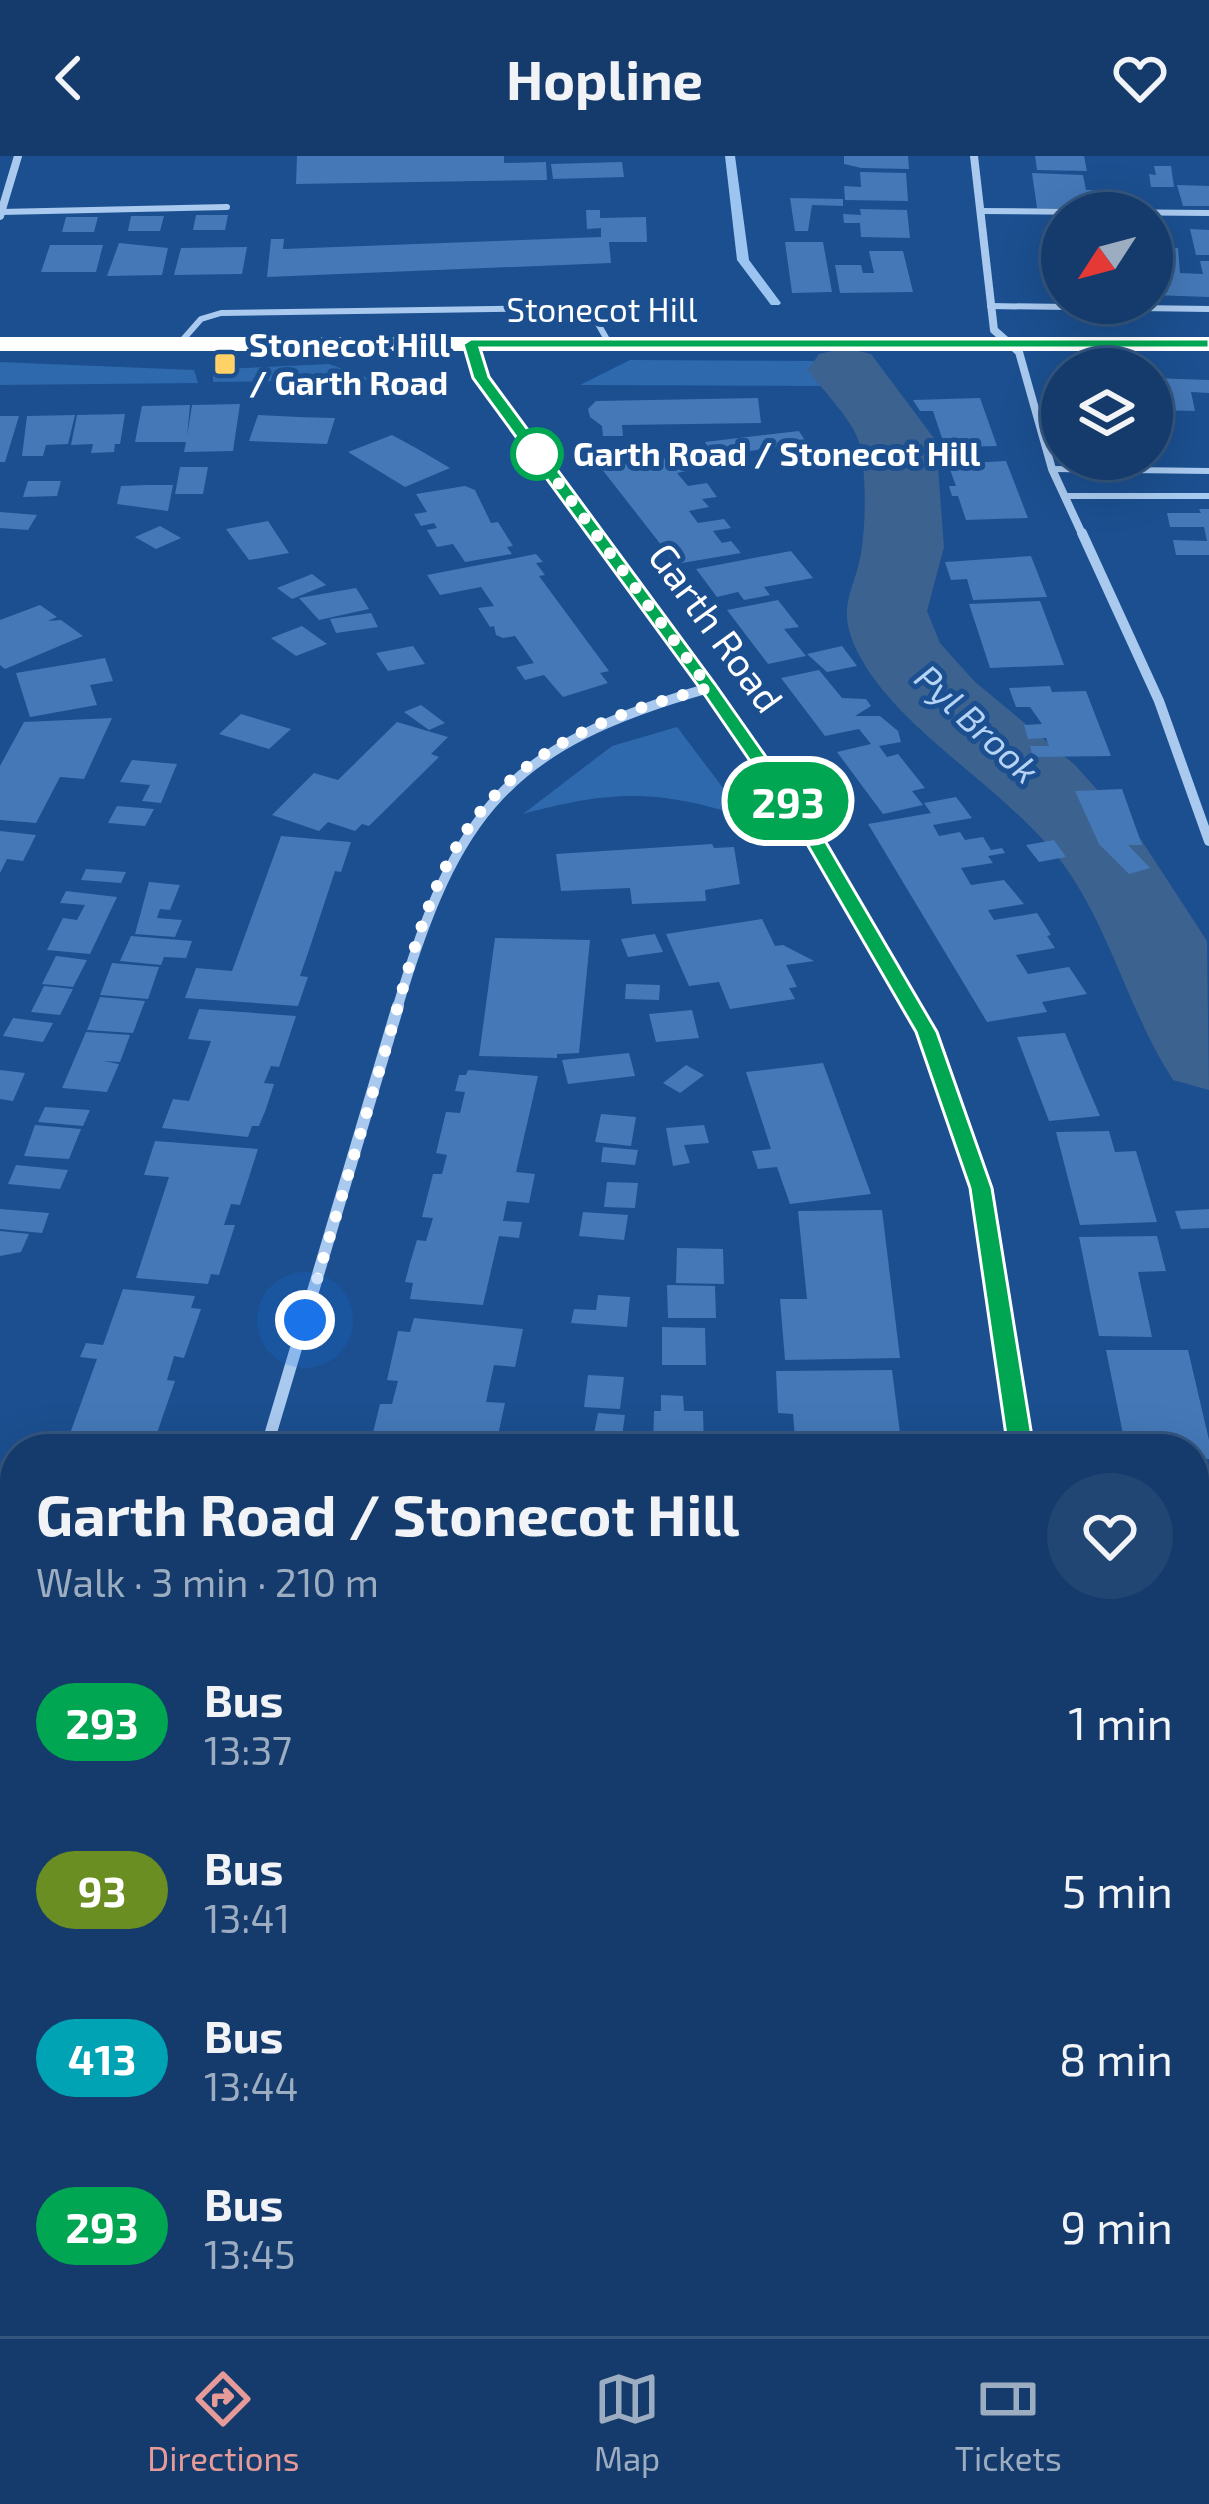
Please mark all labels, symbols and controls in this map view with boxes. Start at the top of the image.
icon: back [36,45,102,111]
icon: heart [1107,45,1173,111]
text: Hopline [506,46,703,111]
north arrow [1041,192,1173,324]
map controls [1041,192,1173,480]
street label: Stonecot Hill [507,289,698,329]
place label: Stonecot Hill / Garth Road [249,324,450,402]
button: layers [1041,348,1173,480]
marker: Stonecot Hill / Garth Road [212,351,238,377]
marker: Garth Road / Stonecot Hill [512,429,562,479]
place label: Garth Road / Stonecot Hill [573,433,980,473]
street label: Garth Road [640,533,794,721]
water label: Pyl Brook [906,655,1049,792]
line badge: 293 [719,762,857,840]
text: 293 [752,776,825,826]
your location [275,1290,335,1350]
button: heart [1047,1473,1173,1599]
text: Garth Road / Stonecot Hill [36,1479,740,1547]
text: Walk · 3 min · 210 m [36,1558,379,1605]
text: Bus [204,1672,283,1726]
text: 1 min [1068,1695,1173,1749]
text: 293 [66,1697,139,1747]
text: 13:37 [204,1726,292,1773]
text: Bus [204,1840,283,1894]
text: 5 min [1062,1863,1173,1917]
text: 93 [78,1865,126,1915]
text: 13:41 [204,1894,290,1941]
text: Bus [204,2008,283,2062]
text: 8 min [1059,2031,1173,2085]
text: 413 [68,2033,136,2083]
text: 13:44 [204,2062,298,2109]
text: Bus [204,2176,283,2230]
text: 9 min [1060,2199,1173,2253]
text: 293 [66,2201,139,2251]
text: 13:45 [204,2230,295,2277]
tab: Directions [147,2366,299,2478]
tab: Map [594,2366,660,2478]
tab: Tickets [955,2366,1062,2478]

